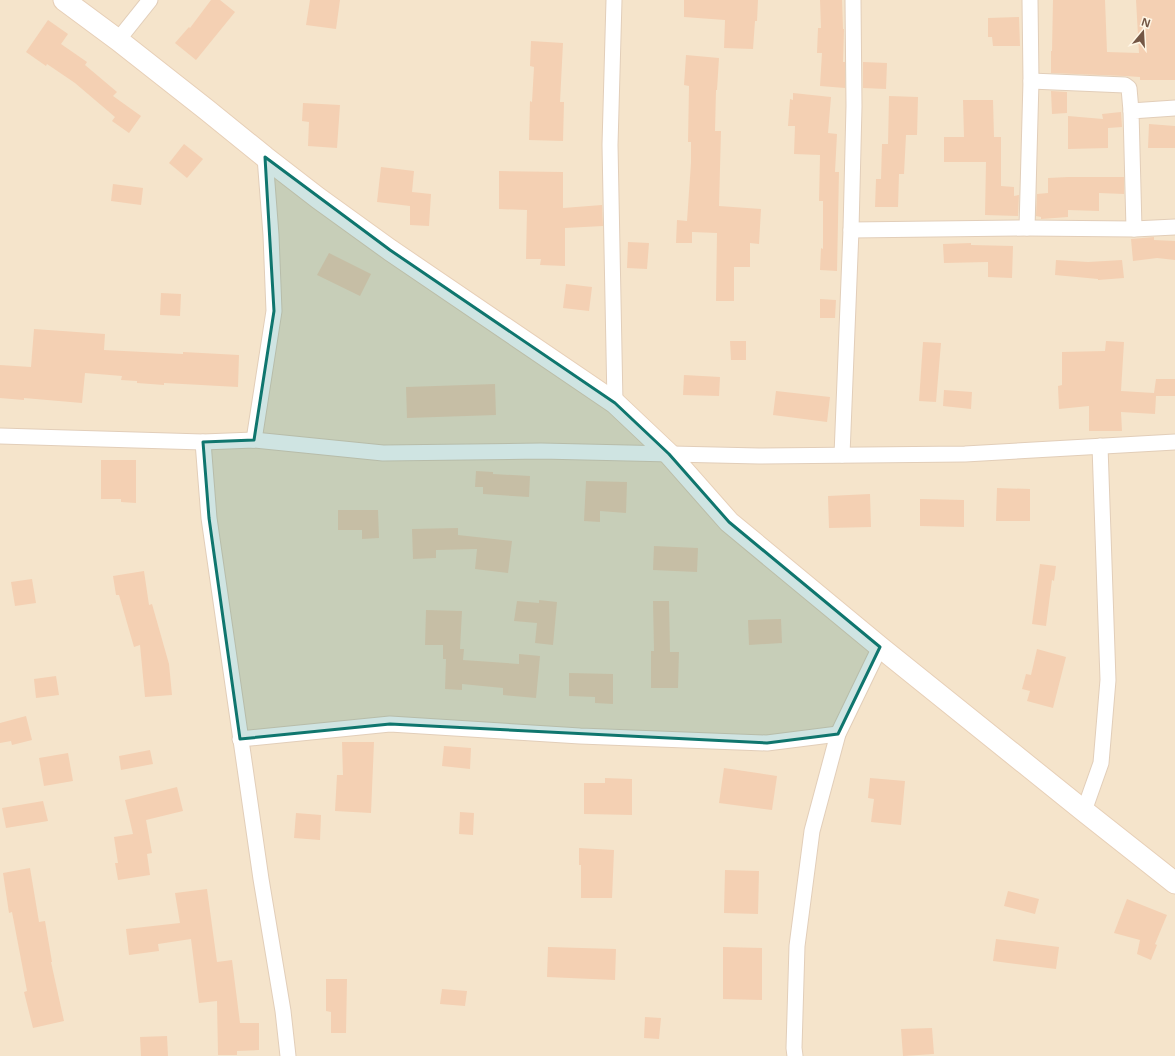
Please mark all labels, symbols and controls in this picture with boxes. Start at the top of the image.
north arrow [1123,12,1163,52]
text: N [1140,13,1153,31]

